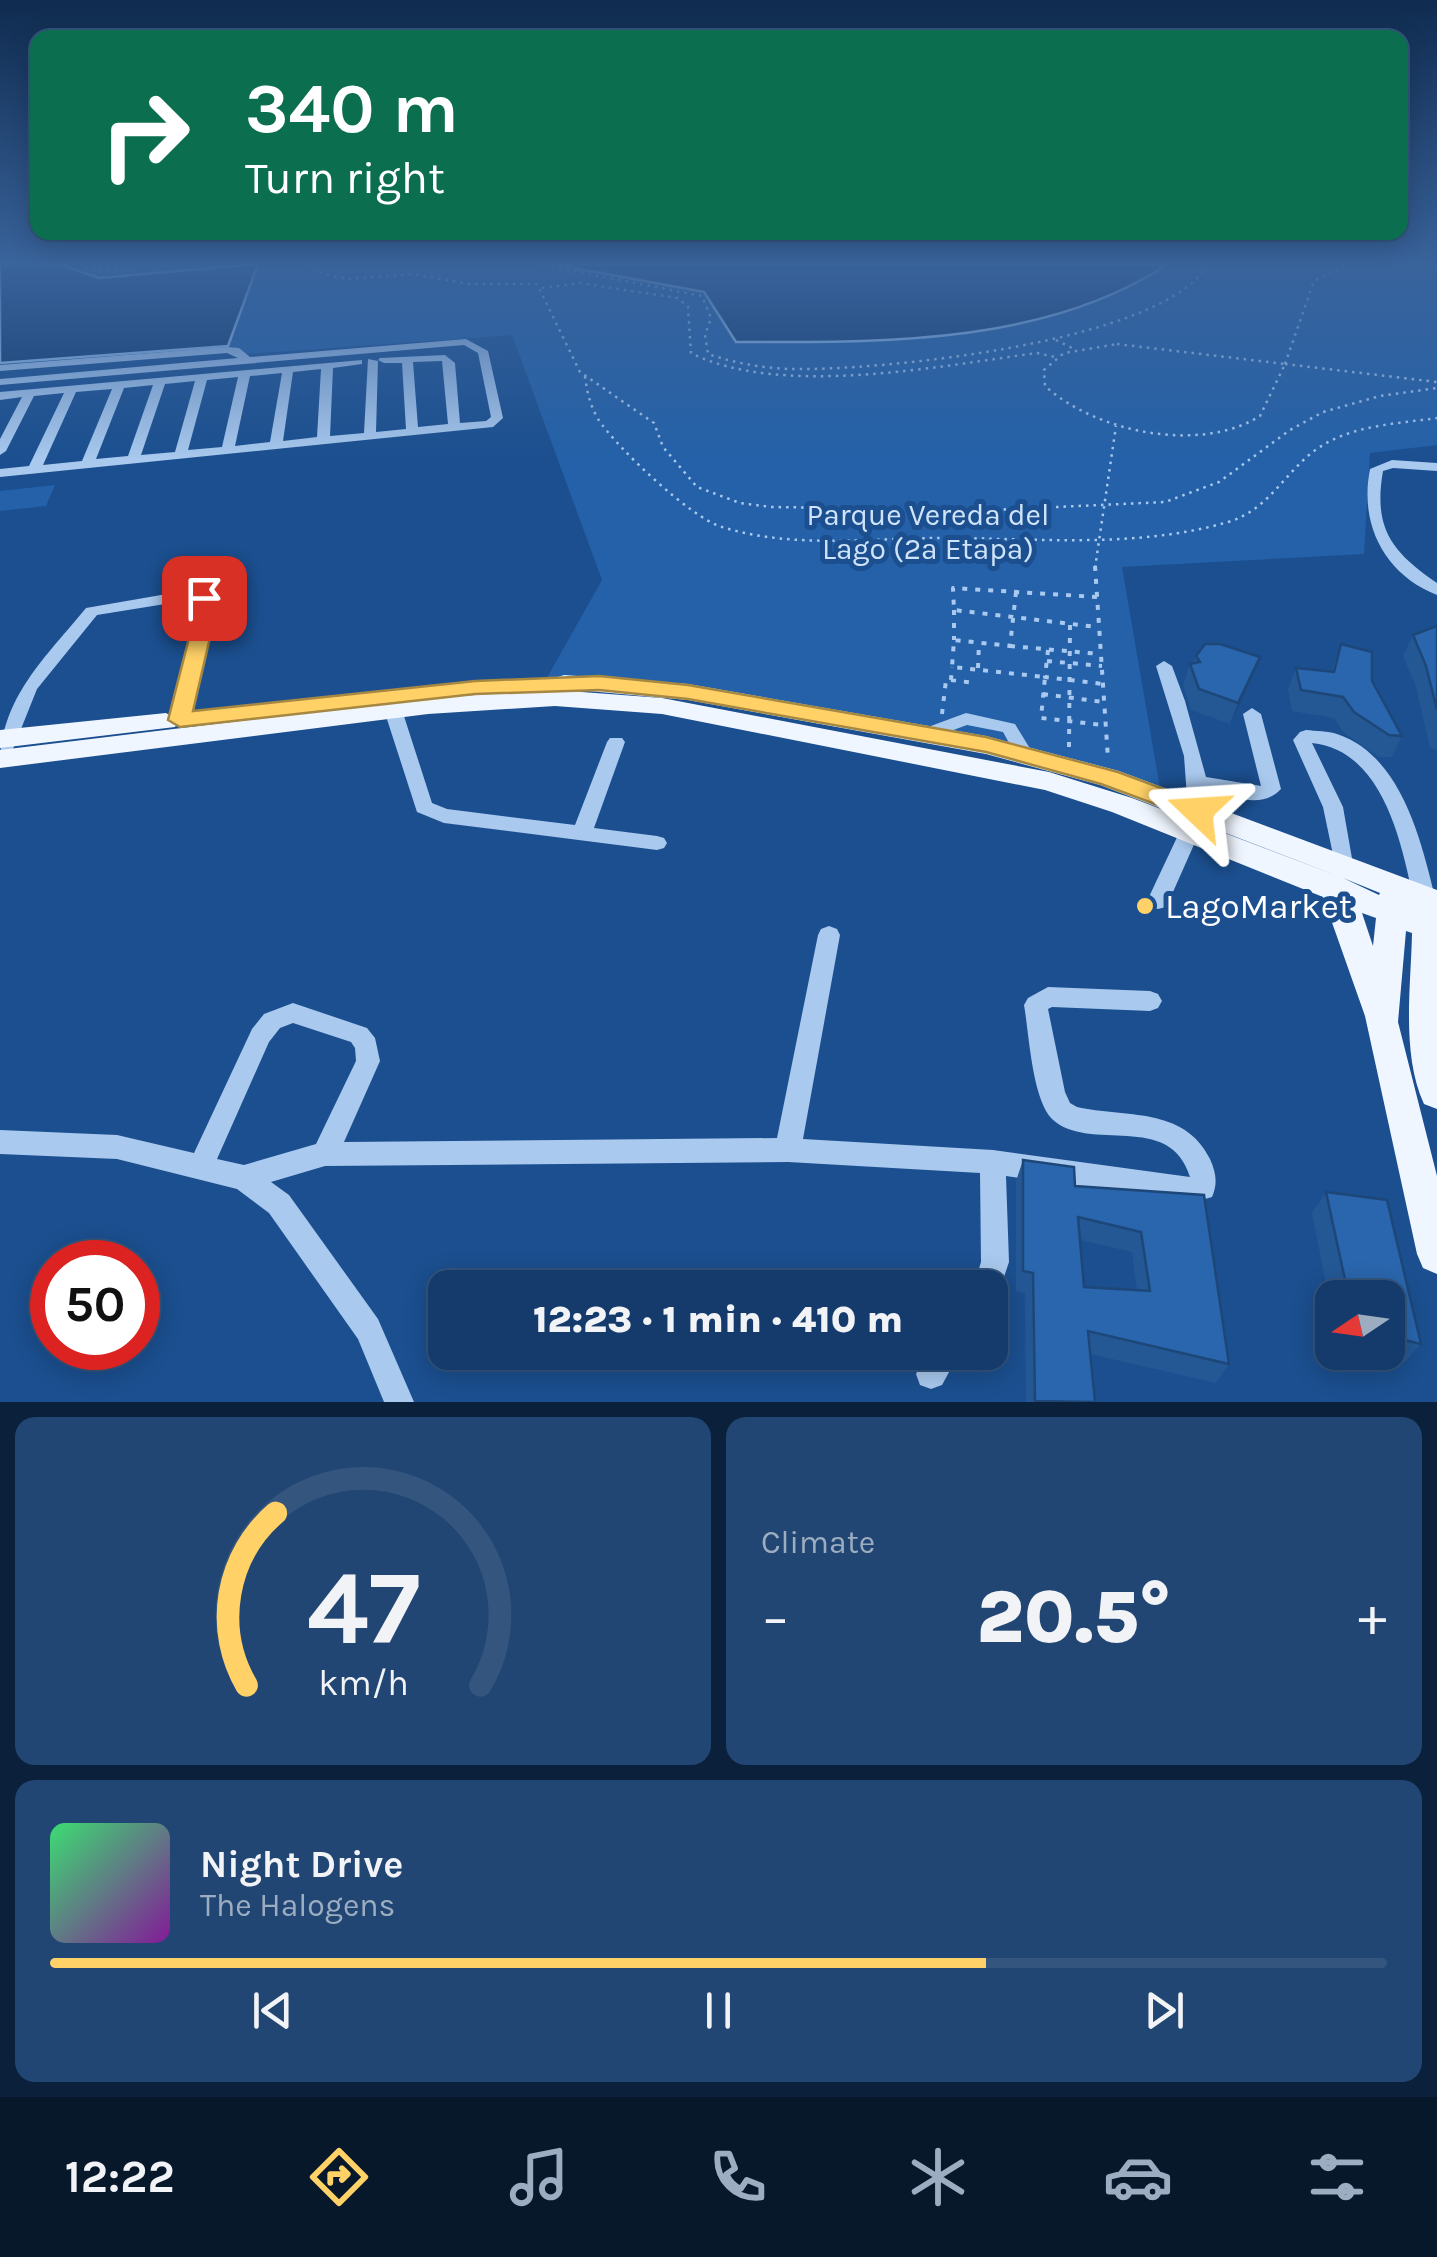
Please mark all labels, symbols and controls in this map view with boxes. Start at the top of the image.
text: 340 m [245,68,459,150]
icon: right [80,70,210,200]
text: Turn right [245,152,445,204]
park label: Parque Vereda del Lago (2ª Etapa) [807,497,1049,567]
pin [162,556,247,641]
icon: arrive [177,571,232,626]
position arrow [1146,759,1250,863]
place label: LagoMarket [1165,886,1352,927]
marker: LagoMarket [1134,895,1156,917]
speed limit sign: 50 [30,1240,160,1370]
north arrow [1315,1280,1405,1370]
map controls [1315,1280,1405,1370]
text: 12:23 · 1 min · 410 m [533,1297,903,1342]
text: Climate [761,1524,875,1561]
text: 47 [306,1548,420,1669]
text: 20.5° [977,1573,1171,1661]
text: − [761,1585,790,1649]
text: + [1358,1585,1387,1649]
text: km/h [318,1662,408,1704]
text: Night Drive [200,1842,403,1887]
text: The Halogens [200,1887,395,1924]
icon: previous [245,1983,300,2038]
icon: pause [691,1983,746,2038]
icon: next [1137,1983,1192,2038]
icon: directions [304,2142,374,2212]
icon: music [504,2142,574,2212]
icon: phone [703,2142,773,2212]
icon: climate [903,2142,973,2212]
icon: car [1103,2142,1173,2212]
icon: filters [1302,2142,1372,2212]
text: 12:22 [65,2151,175,2203]

